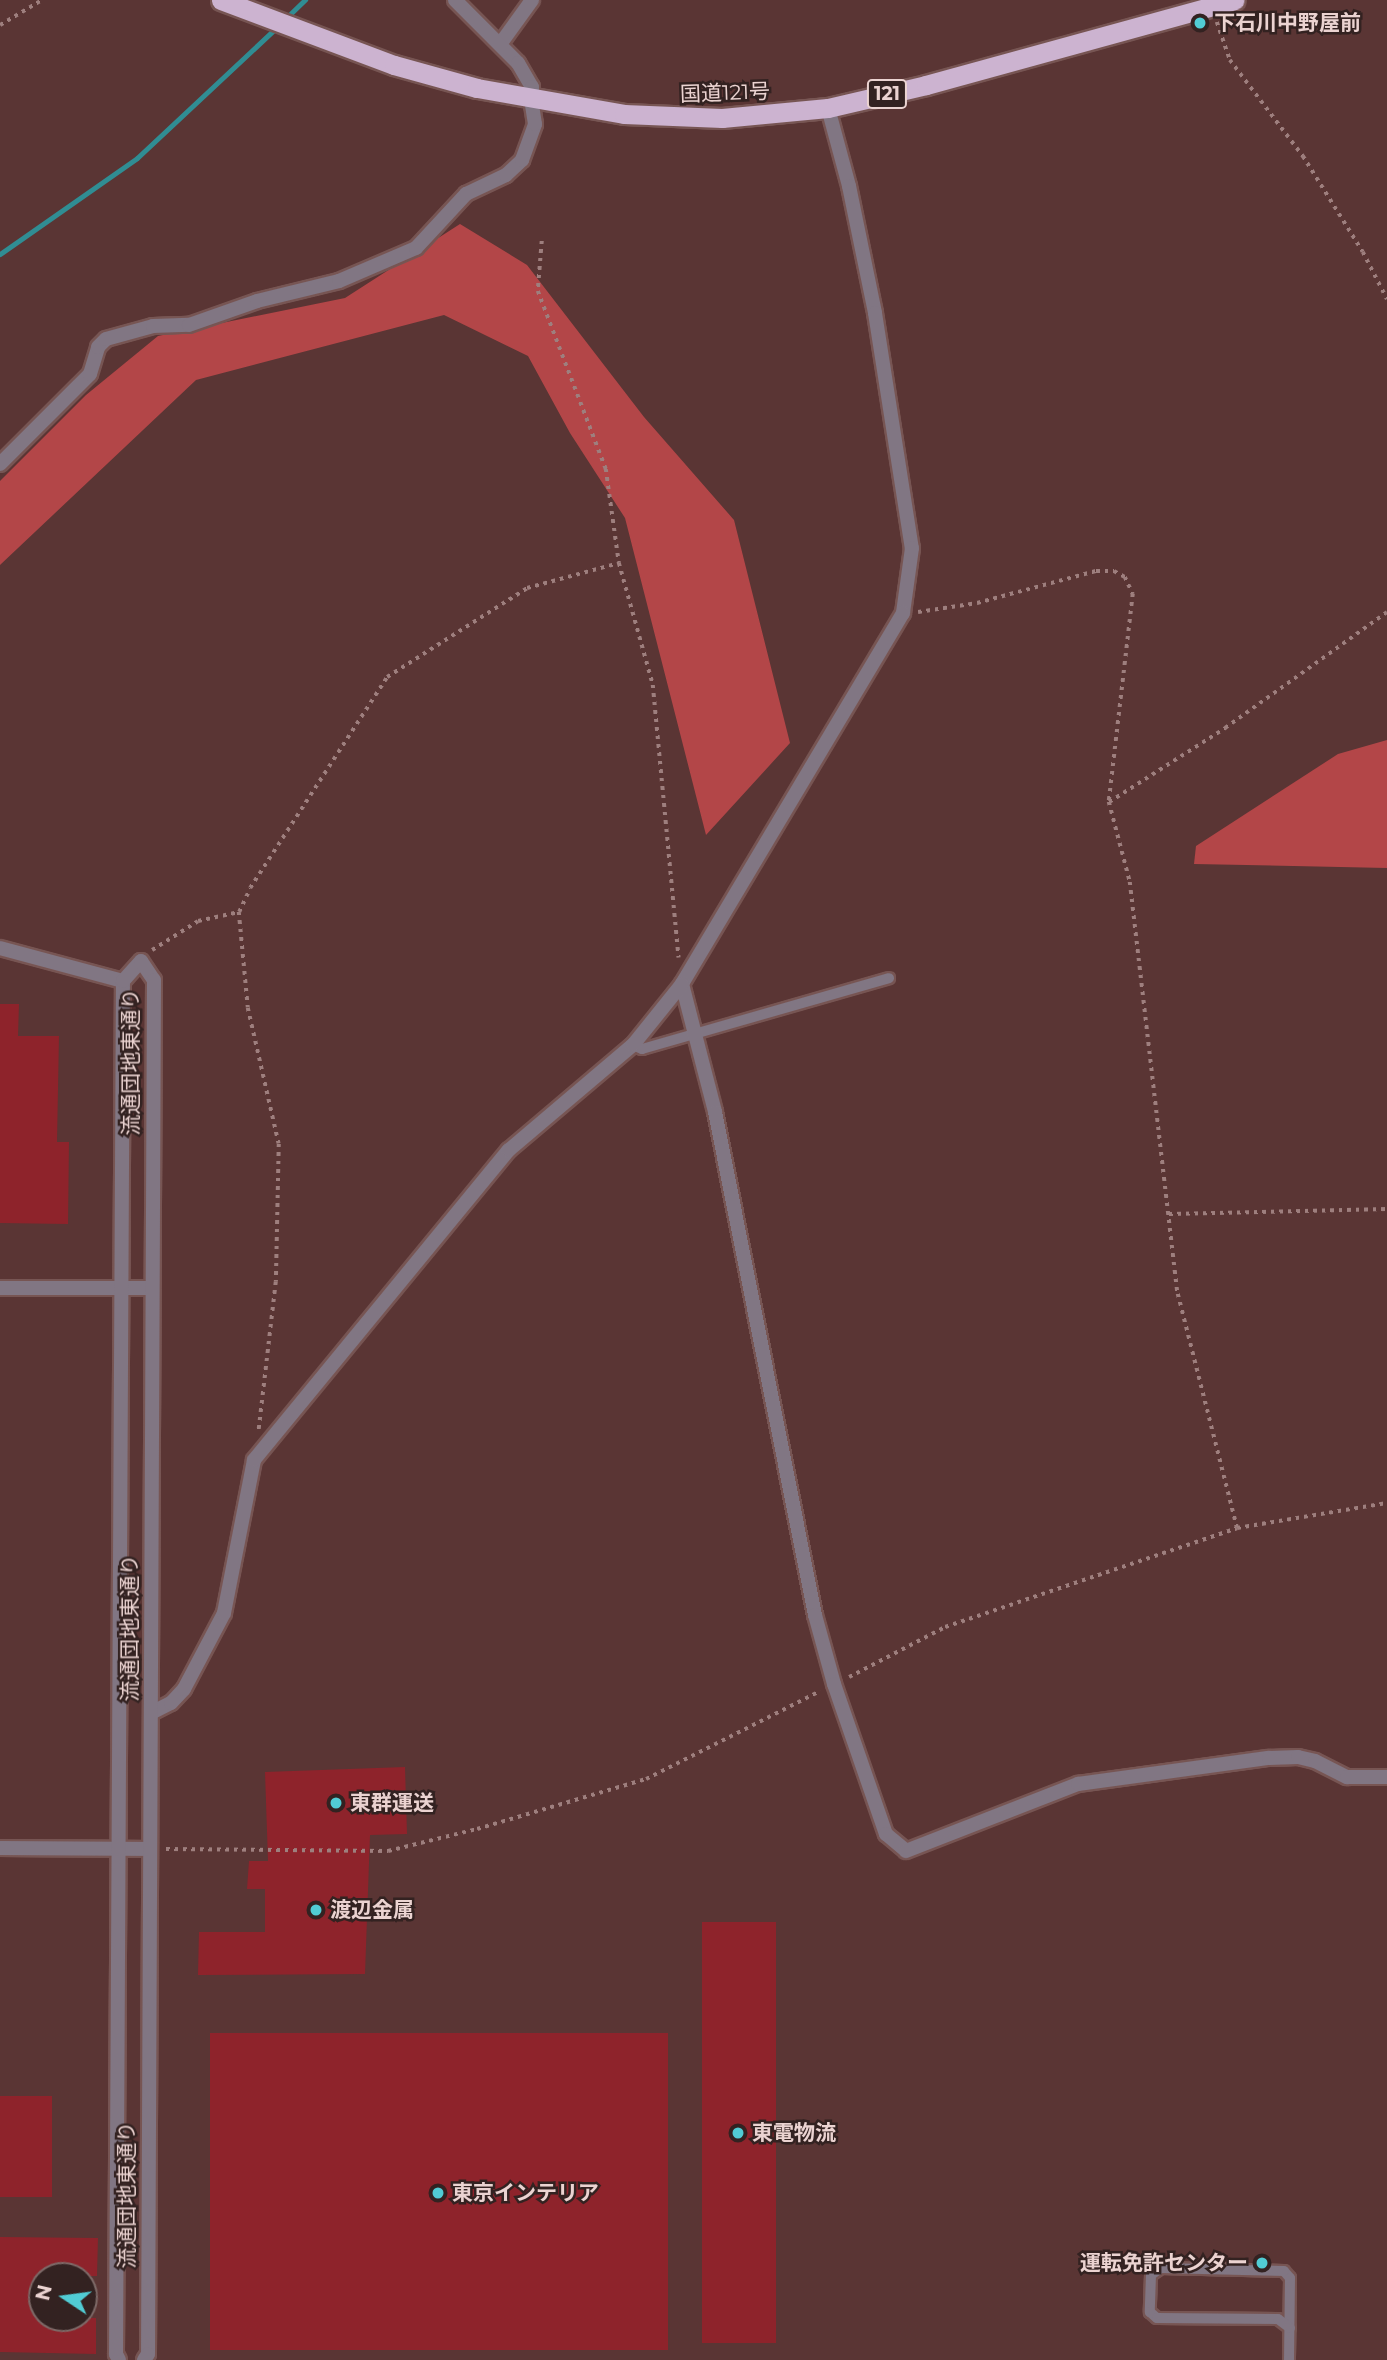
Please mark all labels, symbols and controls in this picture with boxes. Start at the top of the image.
place label: 下石川中野屋前 [1214,10,1361,36]
marker: 下石川中野屋前 [1192,15,1208,31]
road number: 121 [866,78,908,110]
street label: 国道121号 [680,79,770,107]
street label: 流通団地東通り [118,989,144,1135]
street label: 流通団地東通り [117,1555,143,1701]
place label: 東群運送 [350,1790,434,1816]
marker: 東群運送 [328,1795,344,1811]
place label: 渡辺金属 [330,1897,414,1923]
marker: 渡辺金属 [308,1902,324,1918]
place label: 東電物流 [752,2120,836,2146]
street label: 流通団地東通り [114,2122,140,2268]
marker: 東電物流 [730,2125,746,2141]
place label: 東京インテリア [452,2180,599,2206]
marker: 東京インテリア [430,2185,446,2201]
place label: 運転免許センター [1080,2250,1248,2276]
marker: 運転免許センター [1254,2255,1270,2271]
north arrow [28,2262,98,2332]
text: N [31,2283,57,2303]

